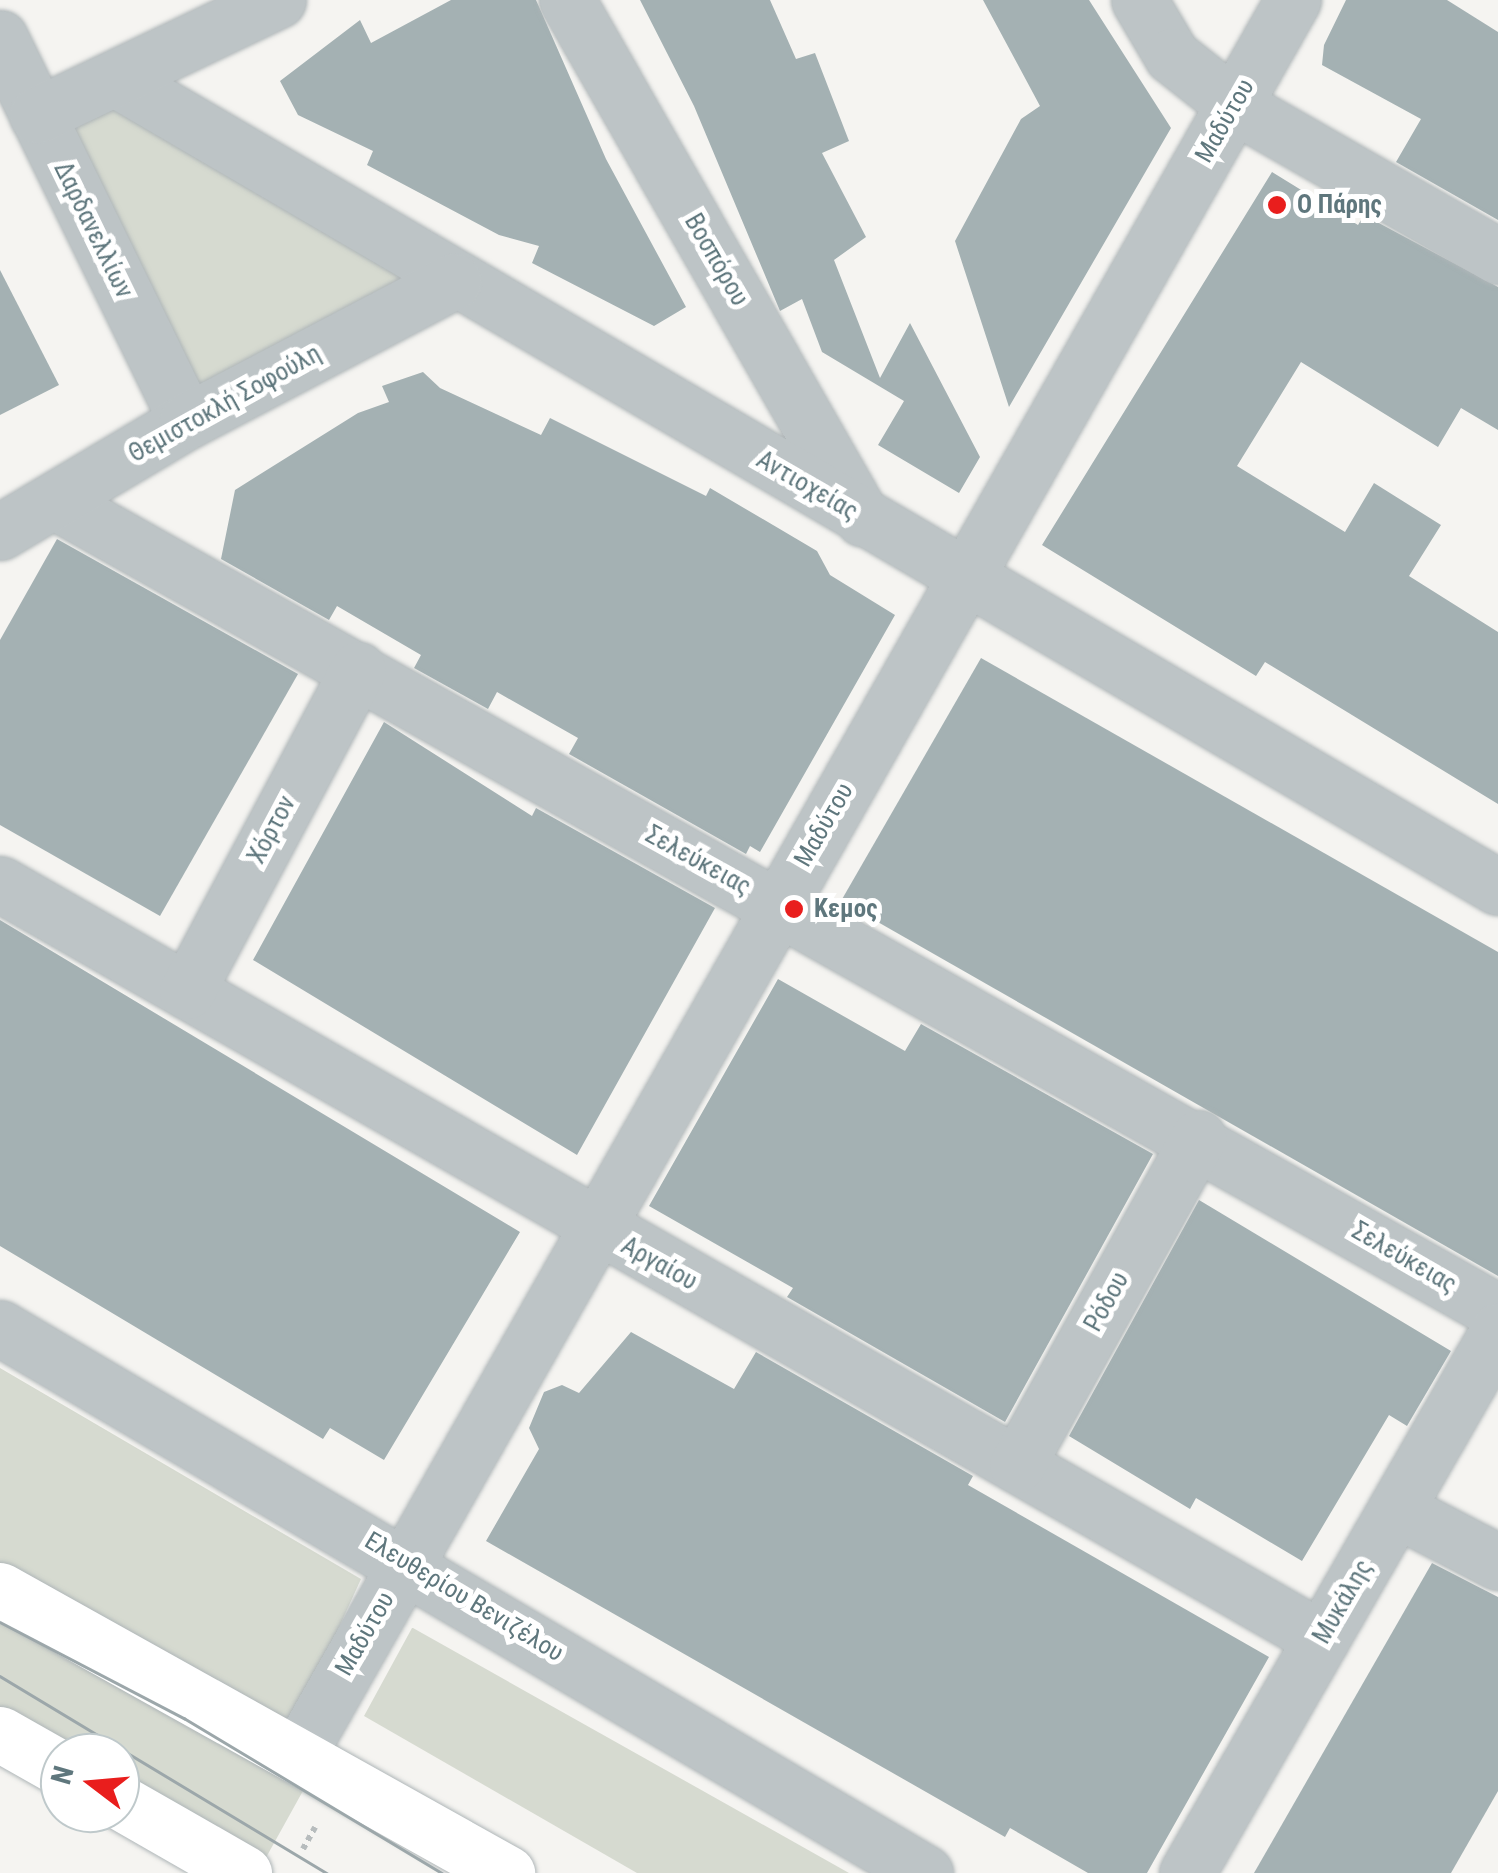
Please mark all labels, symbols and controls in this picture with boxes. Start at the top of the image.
street label: Μαδύτου [1189,74,1261,168]
street label: Δαρδανελλίων [47,157,139,303]
place label: Ο Πάρης [1297,190,1382,220]
marker: Ο Πάρης [1266,194,1288,216]
street label: Βοσπόρου [678,209,754,311]
street label: Θεμιστοκλή Σοφούλη [124,339,326,469]
street label: Αντιοχείας [751,445,863,527]
street label: Μαδύτου [788,778,860,872]
street label: Χόρτον [242,791,302,869]
street label: Σελεύκειας [640,820,756,902]
place label: Κεμος [814,894,877,924]
marker: Κεμος [783,898,805,920]
street label: Σελεύκειας [1346,1216,1462,1300]
street label: Αργαίου [616,1231,702,1297]
street label: Ρόδου [1079,1267,1135,1337]
street label: Ελευθερίου Βενιζέλου [359,1526,569,1668]
street label: Μυκάλης [1307,1555,1379,1649]
street label: Μαδύτου [329,1587,401,1681]
north arrow [40,1733,140,1833]
text: N [44,1762,81,1788]

